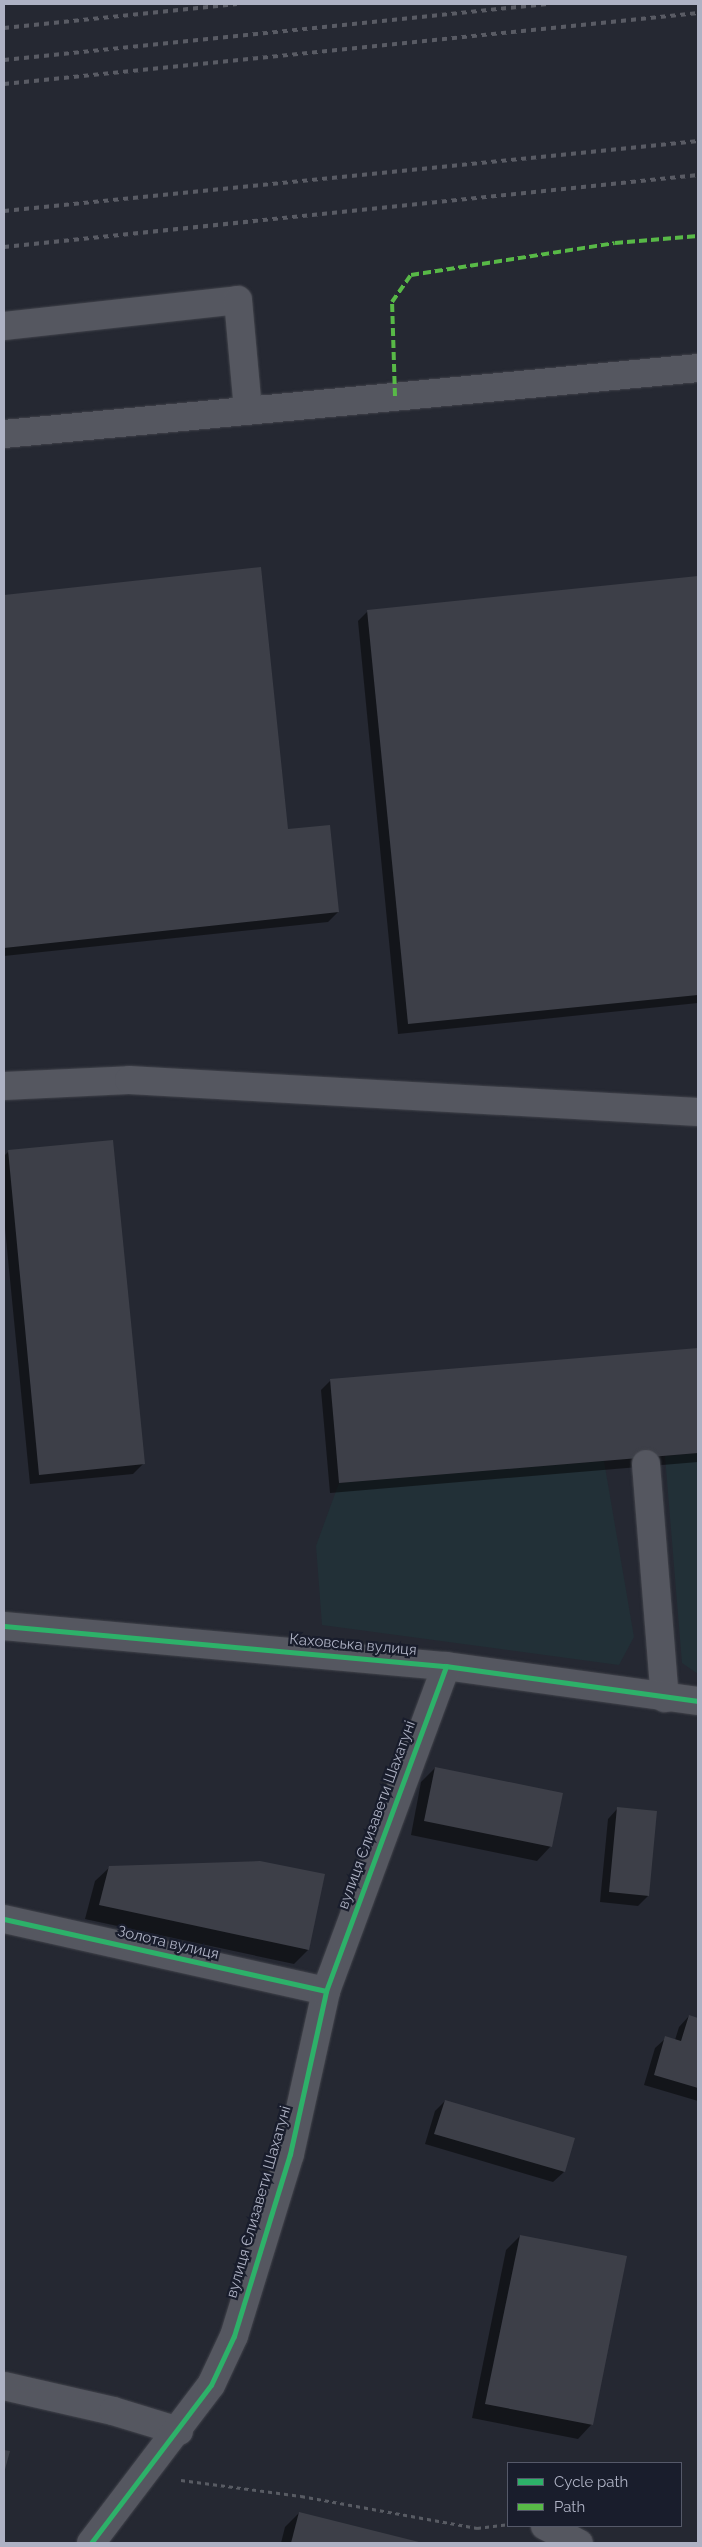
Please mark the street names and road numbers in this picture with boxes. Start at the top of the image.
street label: Каховська вулиця [289,1630,417,1660]
street label: вулиця Єлизавети Шахатуні [335,1718,419,1912]
street label: Золота вулиця [115,1923,221,1963]
street label: вулиця Єлизавети Шахатуні [223,2104,295,2300]

